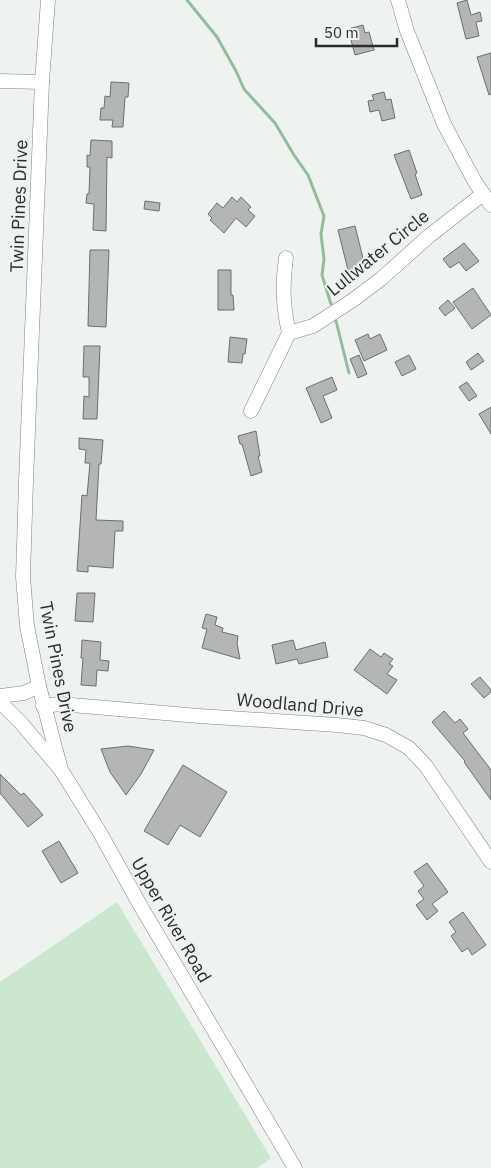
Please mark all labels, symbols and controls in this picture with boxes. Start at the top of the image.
scale bar [316,15,397,47]
text: 50 m [324,23,359,42]
street label: Twin Pines Drive [5,139,32,273]
street label: Lullwater Circle [322,204,434,301]
street label: Twin Pines Drive [35,600,82,734]
street label: Woodland Drive [235,687,365,722]
street label: Upper River Road [126,853,217,986]

